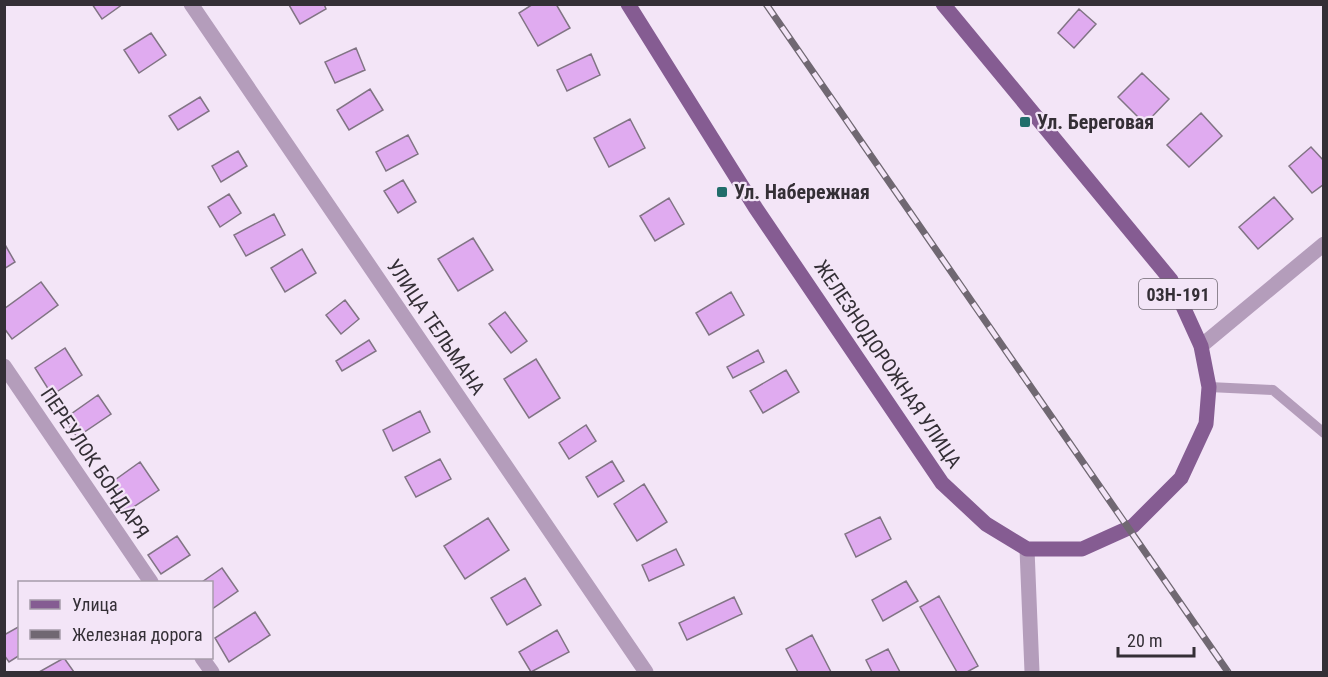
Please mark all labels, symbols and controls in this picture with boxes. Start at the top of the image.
place label: Ул. Береговая [1037,110,1154,134]
marker: Ул. Береговая [1018,115,1032,129]
place label: Ул. Набережная [734,180,870,204]
marker: Ул. Набережная [715,185,729,199]
street label: УЛИЦА ТЕЛЬМАНА [382,255,491,400]
street label: ЖЕЛЕЗНОДОРОЖНАЯ УЛИЦА [809,255,967,473]
road number: 03Н-191 [1139,279,1217,309]
street label: ПЕРЕУЛОК БОНДАРЯ [36,383,154,543]
legend [18,581,213,659]
text: Улица [72,594,118,615]
scale bar [1118,620,1194,658]
text: Железная дорога [72,624,203,645]
text: 20 m [1127,630,1162,651]

